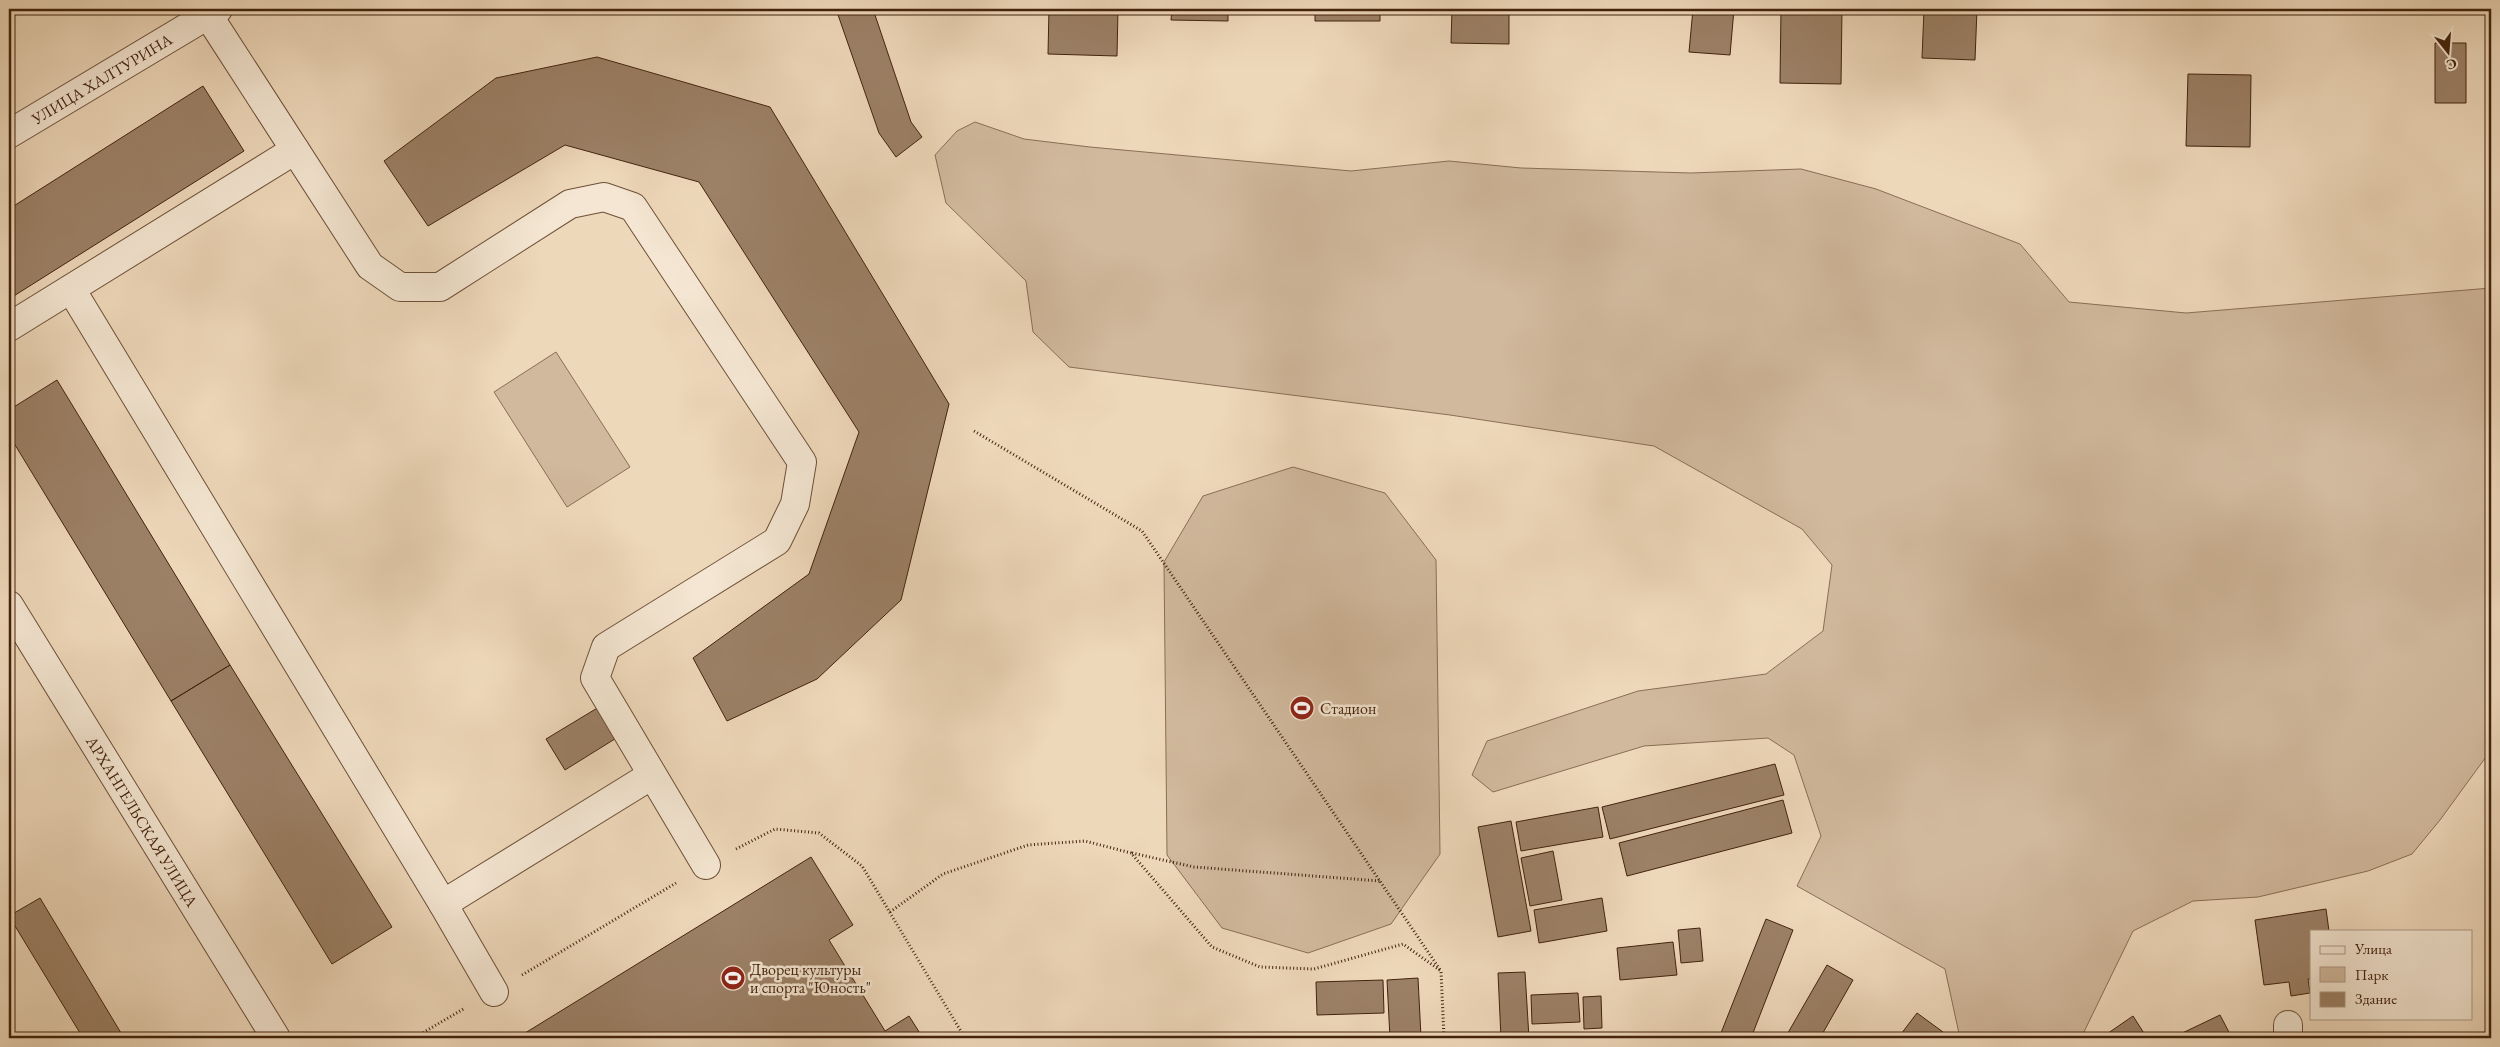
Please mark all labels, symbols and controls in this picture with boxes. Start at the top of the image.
street label: УЛИЦА ХАЛТУРИНА [27,28,177,129]
north arrow [2422,28,2472,78]
text: С [2444,54,2459,75]
sports icon: Стадион [1289,695,1315,721]
place label: Стадион [1320,698,1376,719]
street label: АРХАНГЕЛЬСКАЯ УЛИЦА [81,731,203,911]
legend [2310,930,2472,1020]
text: Улица [2354,939,2392,958]
place label: Дворец культуры и спорта "Юность" [750,959,871,998]
sports icon: Дворец культуры и спорта "Юность" [720,965,746,991]
text: Парк [2355,965,2388,984]
text: Здание [2355,989,2397,1008]

